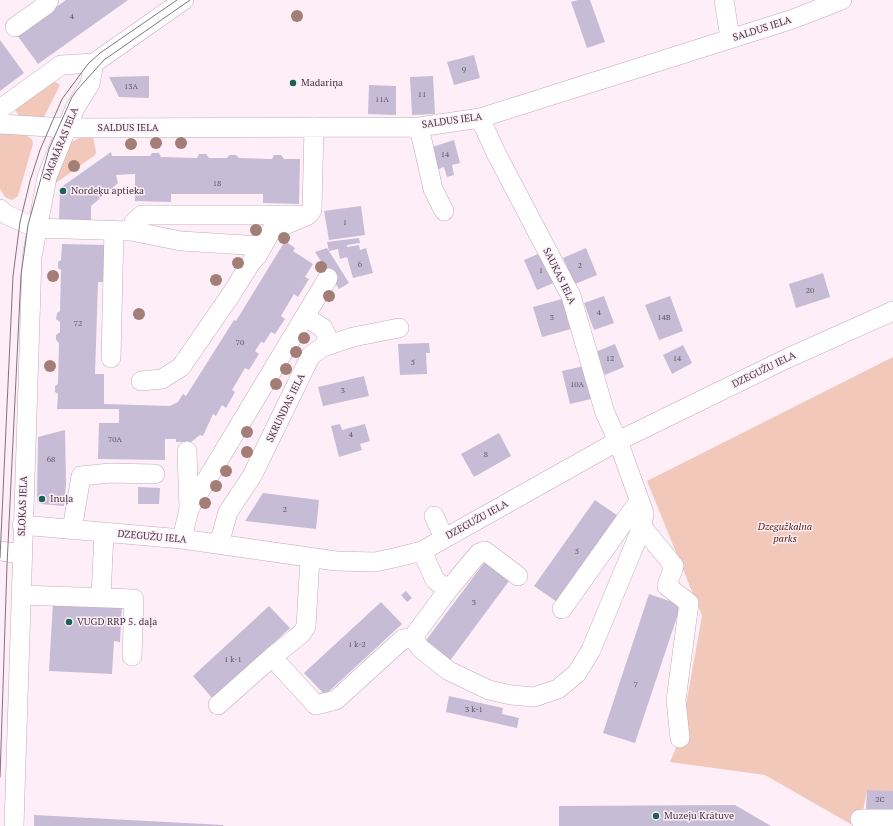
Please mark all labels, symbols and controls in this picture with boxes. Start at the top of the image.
house number: 4 [70,12,74,22]
street label: SALDUS IELA [731,14,793,44]
house number: 9 [462,65,466,75]
place label: Madariņa [301,77,343,89]
marker: Madariņa [288,78,298,88]
house number: 13A [124,82,138,92]
house number: 11 [418,90,426,100]
house number: 11A [375,95,389,105]
street label: DAGMĀRAS IELA [41,106,81,182]
street label: SALDUS IELA [421,111,483,131]
street label: SALDUS IELA [98,122,158,134]
house number: 14 [441,150,449,160]
house number: 18 [213,179,221,189]
place label: Nordeķu aptieka [71,185,144,197]
marker: Nordeķu aptieka [58,186,68,196]
house number: 1 [343,218,347,228]
street label: SAUKAS IELA [540,246,578,306]
house number: 6 [358,260,362,270]
house number: 2 [578,261,582,271]
house number: 1 [539,266,543,276]
house number: 20 [806,286,814,296]
house number: 4 [597,308,601,318]
house number: 3 [550,313,554,323]
house number: 14B [657,313,671,323]
house number: 72 [74,319,82,329]
house number: 70 [236,338,244,348]
street label: DZEGUŽU IELA [730,349,798,391]
house number: 12 [606,354,614,364]
house number: 14 [673,354,681,364]
house number: 5 [411,358,415,368]
street label: SKRUNDAS IELA [264,372,308,444]
house number: 10A [570,380,584,390]
house number: 3 [341,386,345,396]
house number: 4 [349,430,353,440]
house number: 70A [108,435,122,445]
house number: 8 [484,450,488,460]
house number: 68 [47,455,55,465]
street label: SLOKAS IELA [16,476,30,536]
place label: Inuļa [50,493,73,505]
marker: Inuļa [37,494,47,504]
street label: DZEGUŽU IELA [444,498,510,542]
house number: 2 [283,505,287,515]
park label: Dzegužkalna parks [758,521,812,544]
street label: DZEGUŽU IELA [117,528,187,546]
house number: 5 [575,547,579,557]
house number: 3 [472,598,476,608]
place label: VUGD RRP 5. daļa [77,616,157,628]
marker: VUGD RRP 5. daļa [64,617,74,627]
house number: 1 k-2 [348,640,366,650]
house number: 1 k-1 [224,655,242,665]
house number: 7 [634,680,638,690]
house number: 3 k-1 [465,705,483,715]
house number: 2C [875,795,885,805]
place label: Muzeju Krātuve [664,810,734,822]
marker: Muzeju Krātuve [651,811,661,821]

